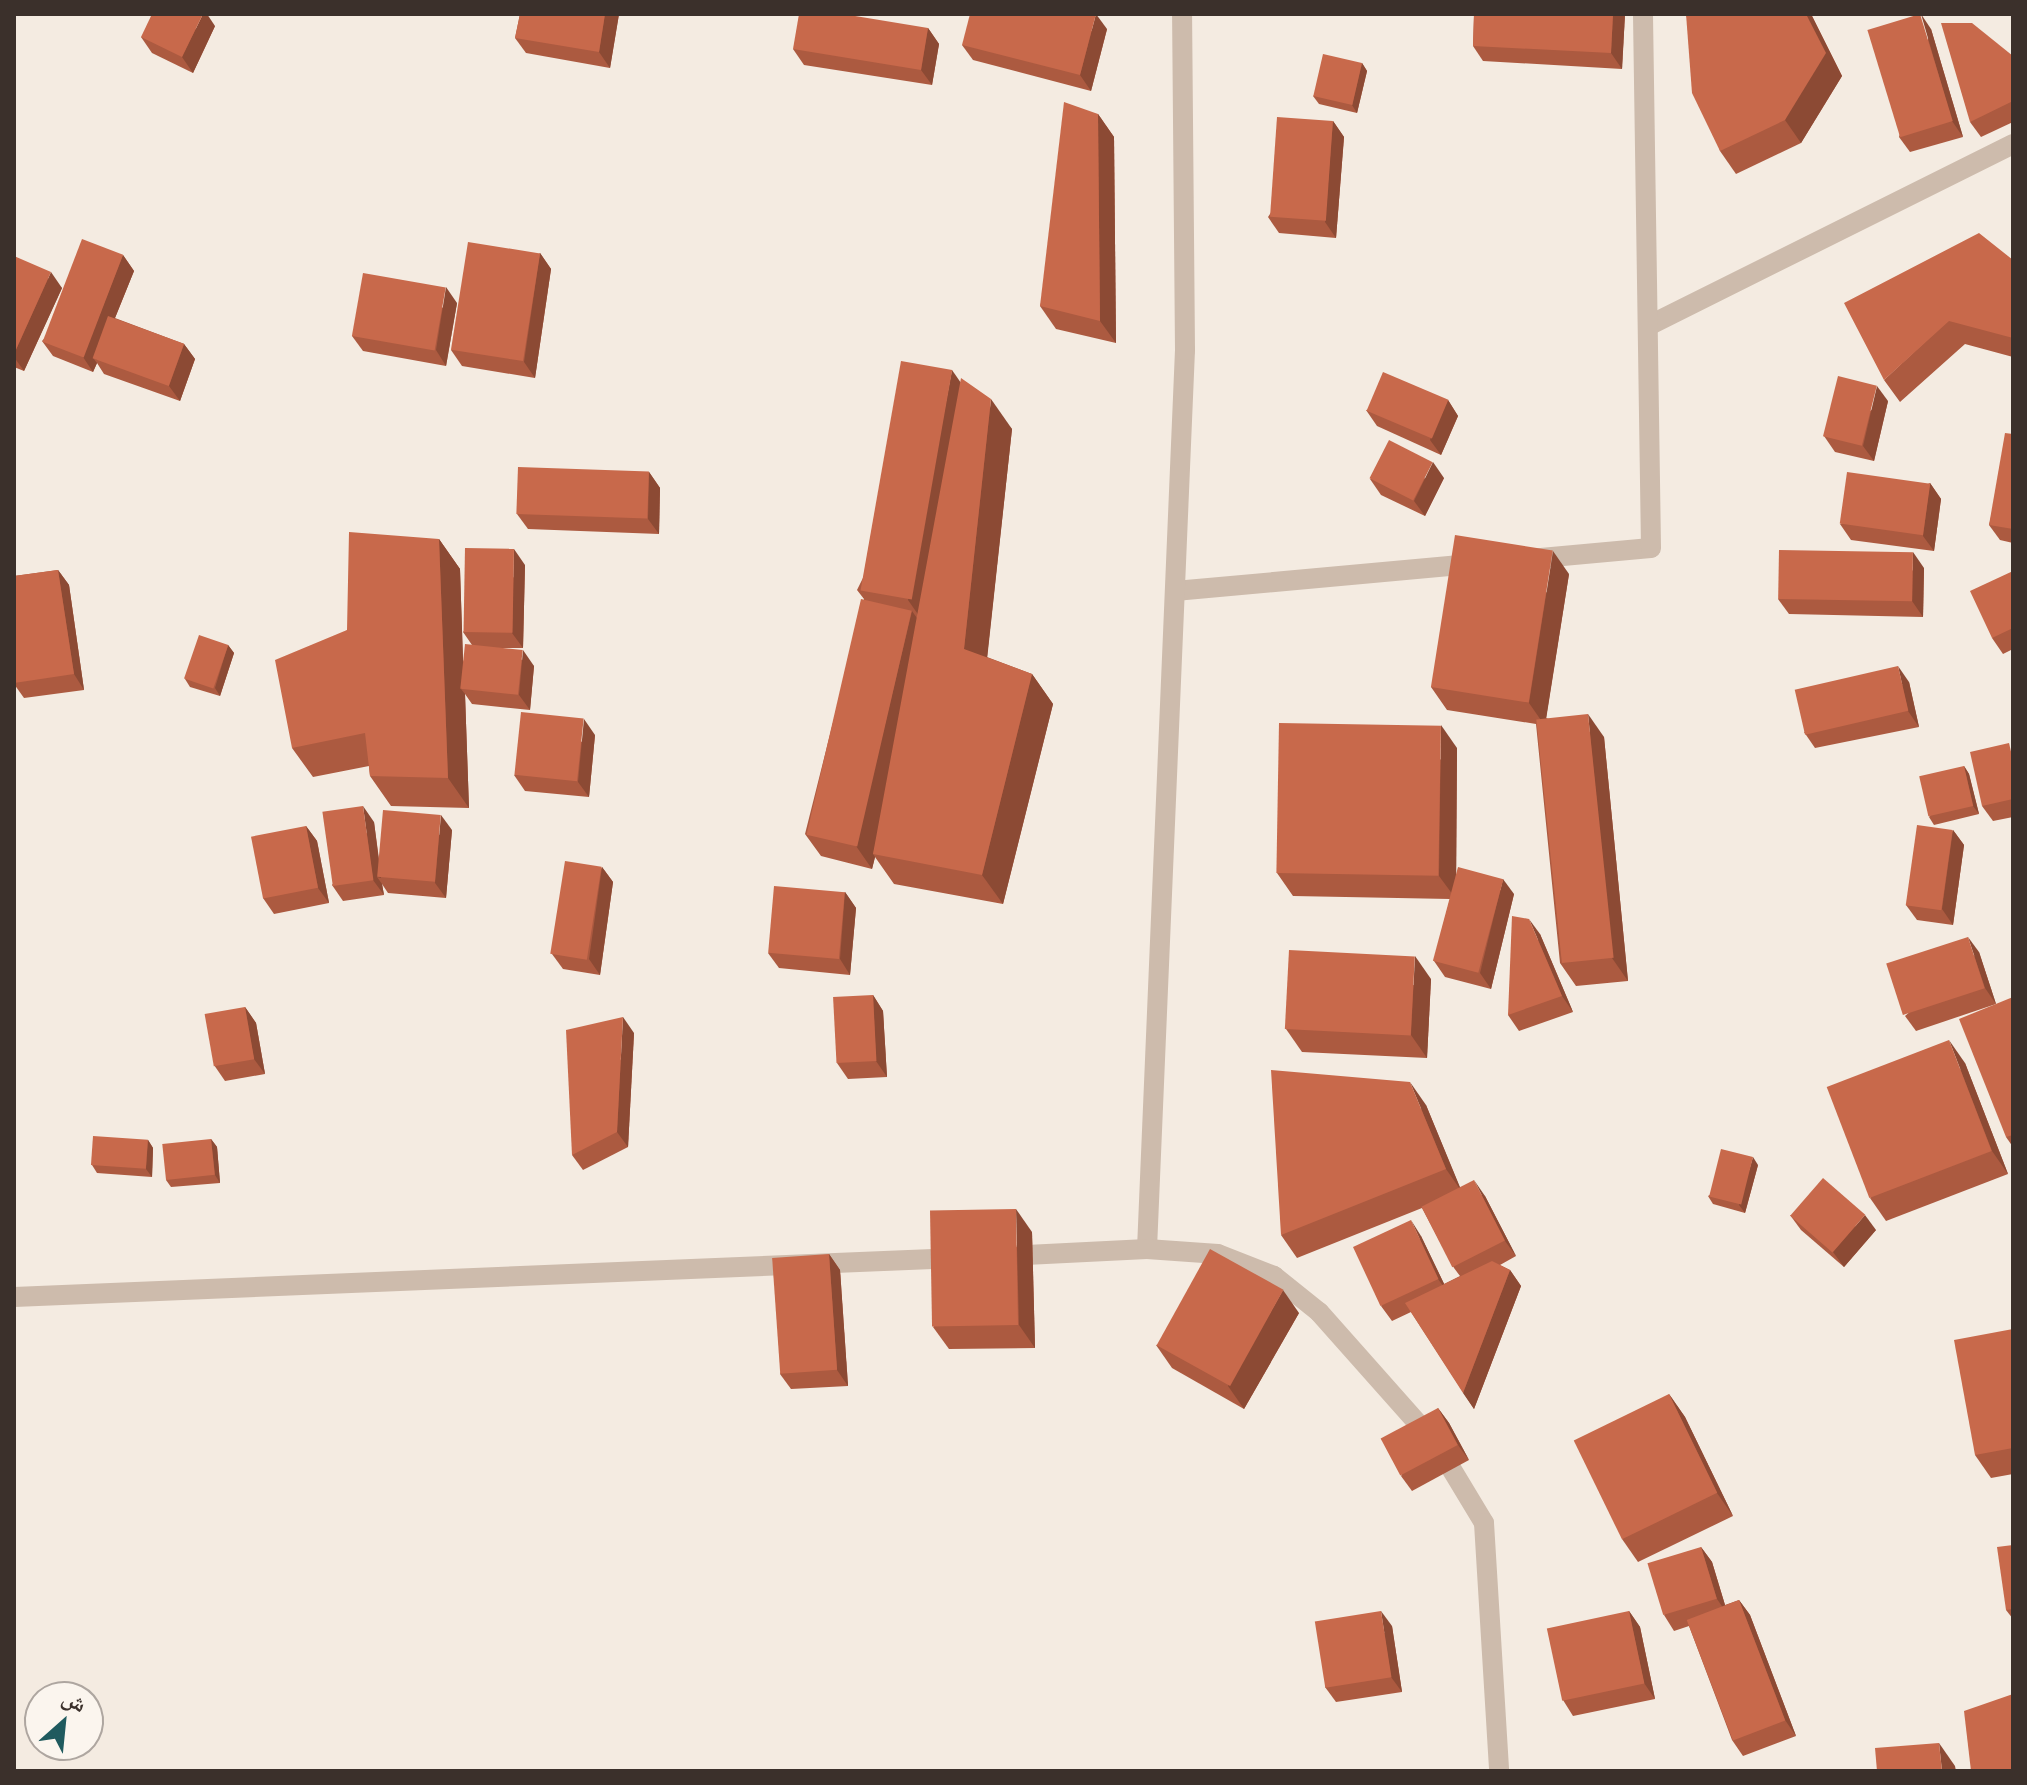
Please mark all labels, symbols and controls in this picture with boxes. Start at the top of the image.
north arrow [24,1681,104,1761]
text: ش [57,1683,91,1719]

